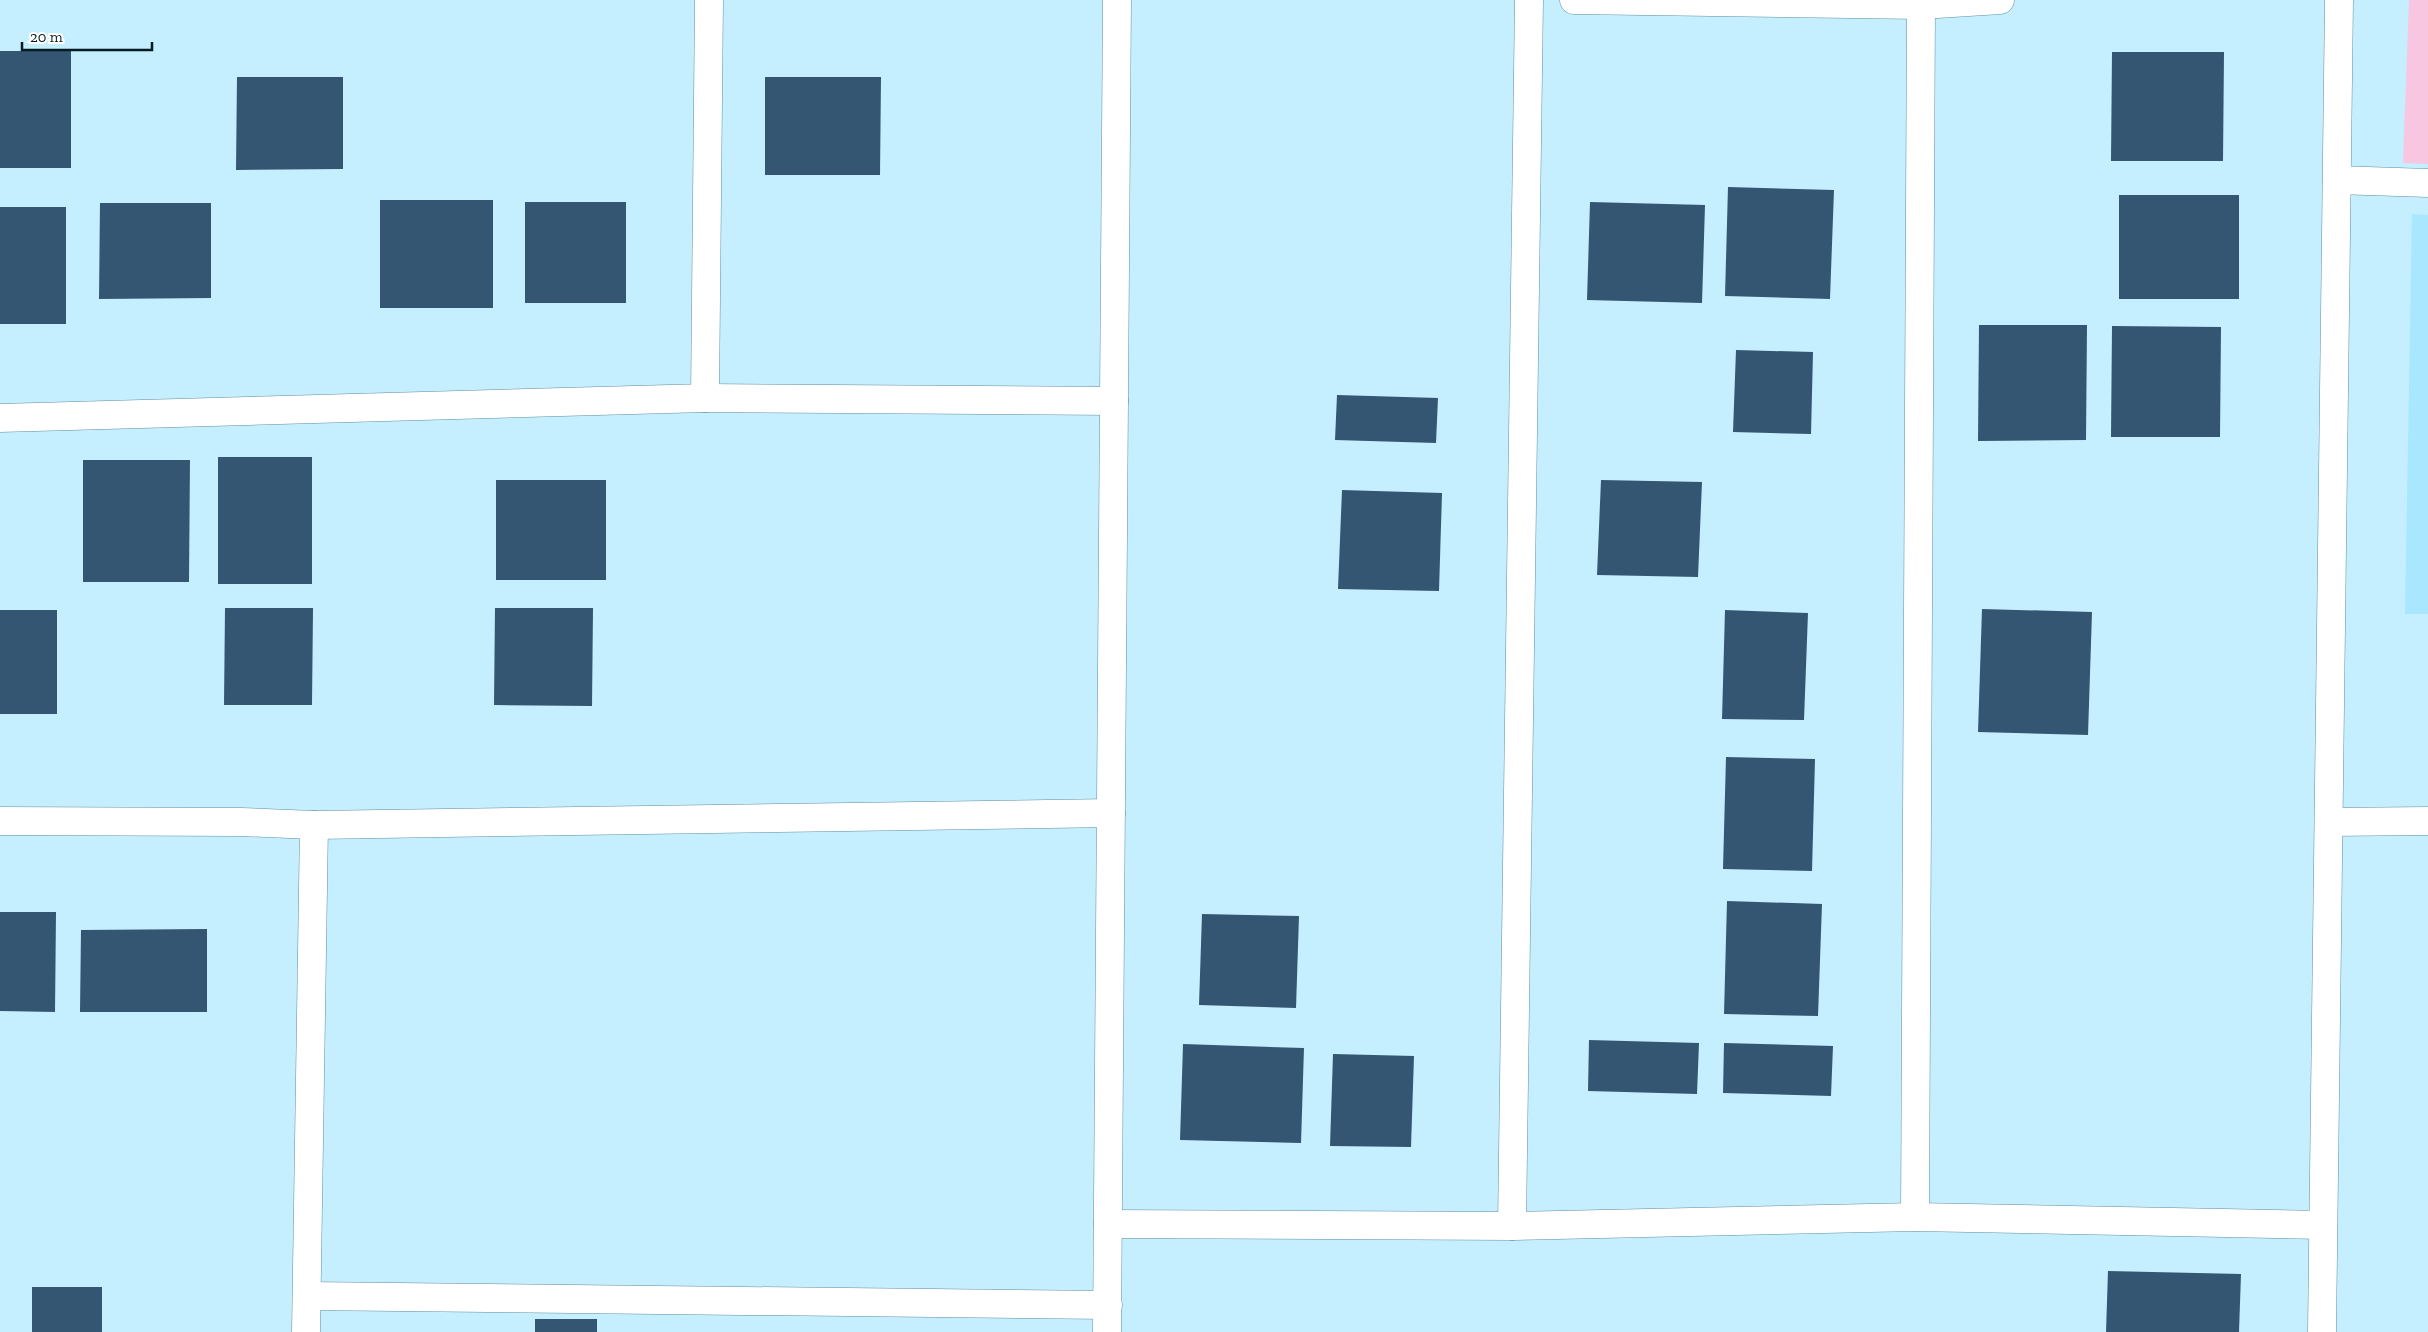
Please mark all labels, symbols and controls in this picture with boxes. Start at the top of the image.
scale bar [22,20,152,52]
text: 20 m [30,28,63,46]

